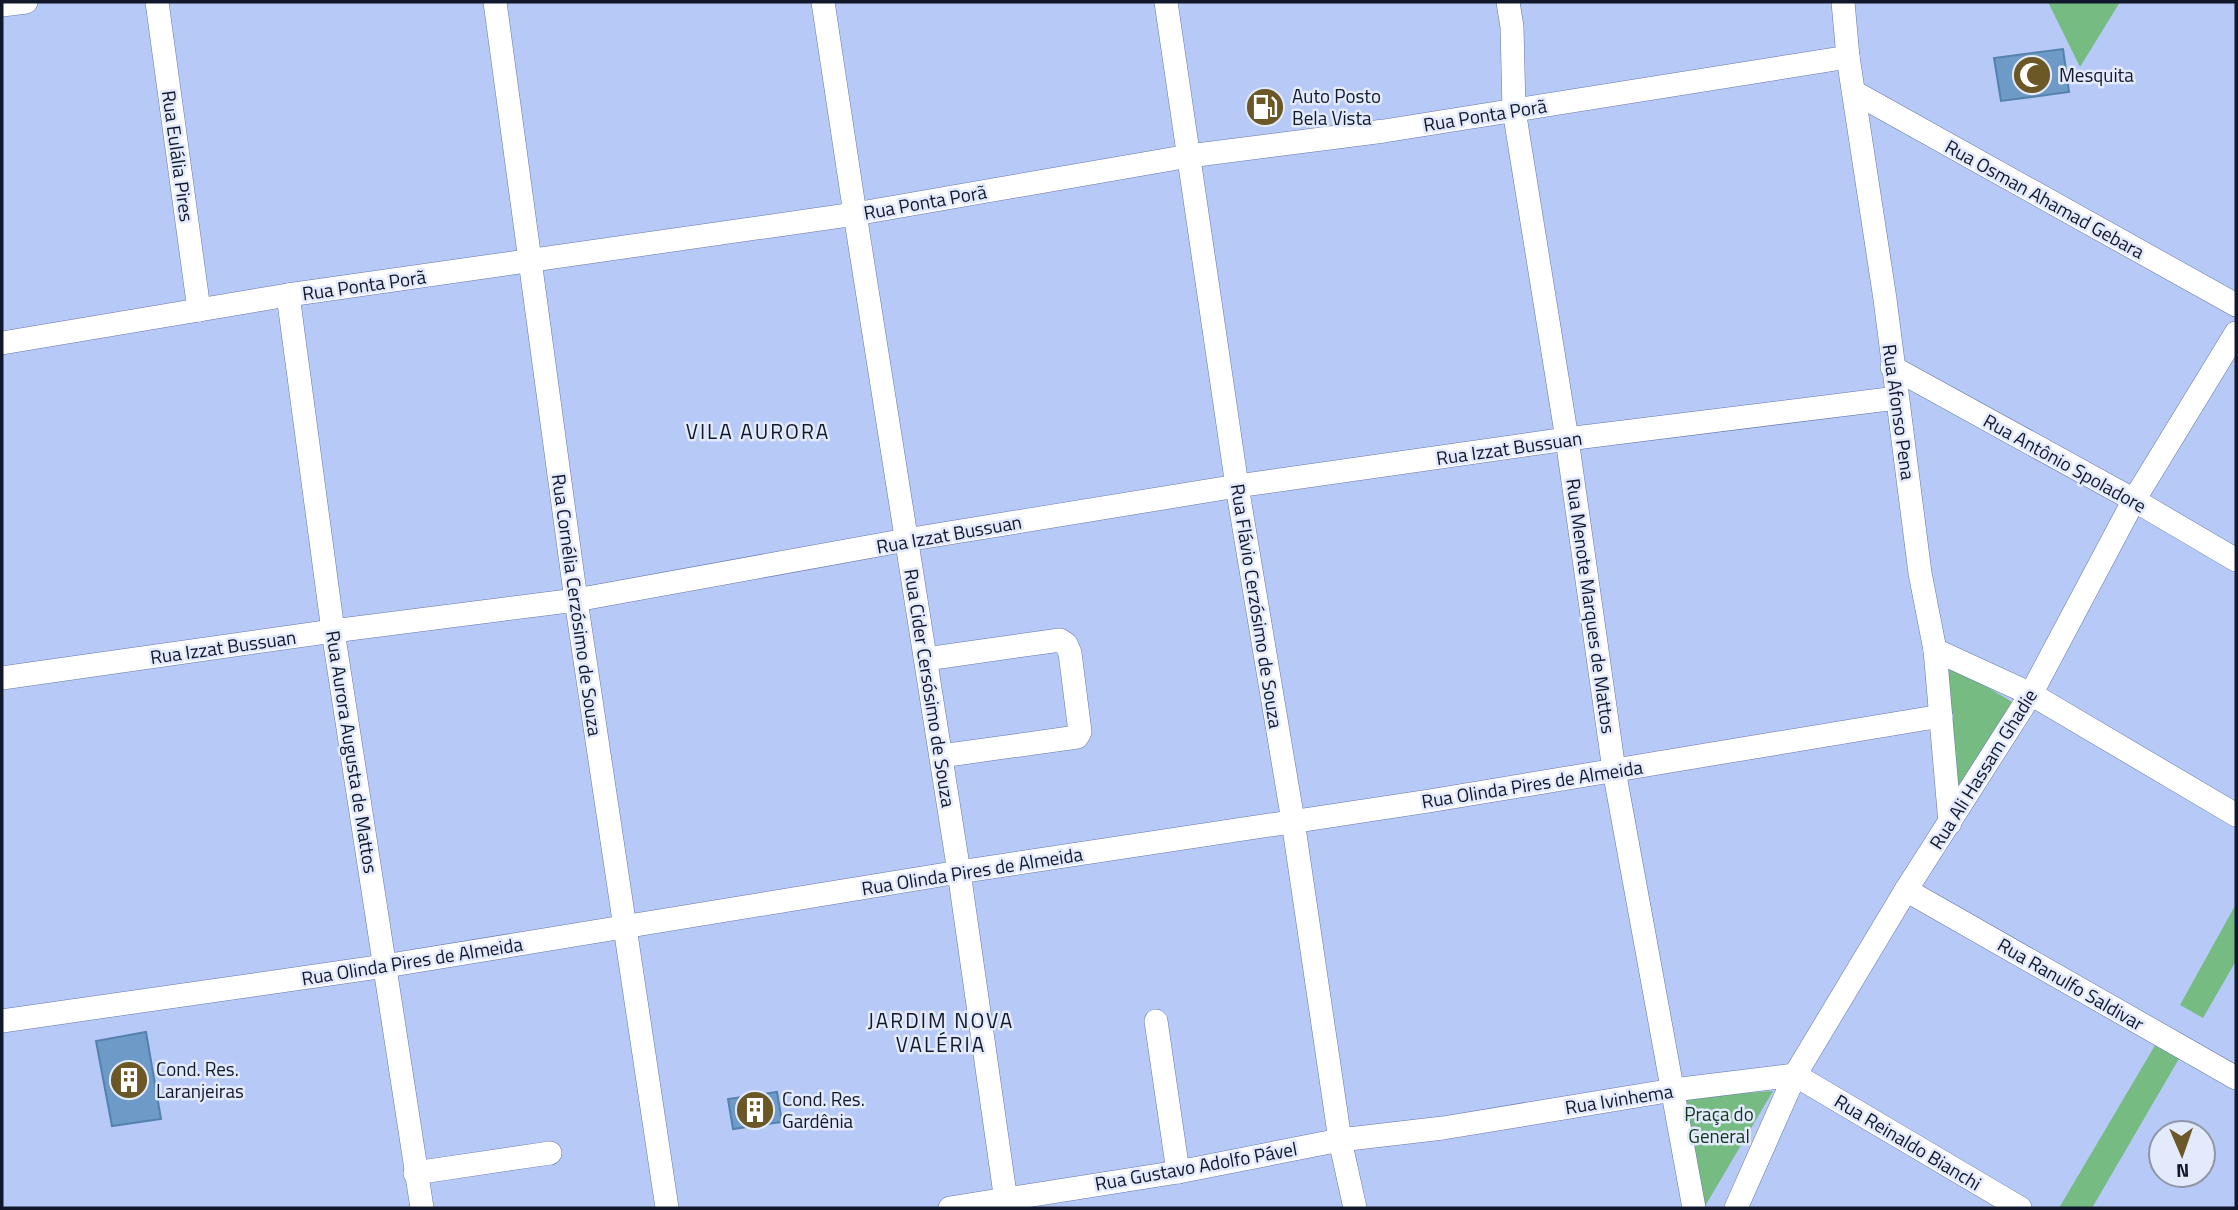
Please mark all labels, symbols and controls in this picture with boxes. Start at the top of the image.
mosque icon: Mesquita [2011,54,2053,96]
place label: Mesquita [2059,60,2134,89]
place label: Auto Posto Bela Vista [1292,81,1381,132]
fuel station icon: Auto Posto Bela Vista [1244,86,1286,128]
street label: Rua Eulália Pires [155,88,202,224]
street label: Rua Ponta Porã [1421,90,1549,139]
street label: Rua Osman Ahamad Gebara [1940,132,2151,266]
street label: Rua Ponta Porã [861,176,989,227]
street label: Rua Ponta Porã [300,261,428,308]
street label: Rua Afonso Pena [1876,342,1923,482]
street label: Rua Antônio Spoladore [1978,406,2152,519]
district label: VILA AURORA [686,415,830,447]
street label: Rua Izzat Bussuan [1434,423,1584,472]
street label: Rua Cornélia Cerzósimo de Souza [545,472,610,738]
street label: Rua Menote Marques de Mattos [1559,476,1624,736]
street label: Rua Flávio Cerzósimo de Souza [1224,482,1291,731]
street label: Rua Izzat Bussuan [874,506,1024,561]
street label: Rua Cider Cersósimo de Souza [897,567,964,810]
street label: Rua Izzat Bussuan [148,622,298,671]
street label: Rua Aurora Augusta de Mattos [319,628,386,876]
street label: Rua Ali Hassam Ghadie [1921,683,2044,855]
street label: Rua Olinda Pires de Almeida [1419,752,1645,815]
street label: Rua Olinda Pires de Almeida [859,839,1085,902]
street label: Rua Olinda Pires de Almeida [299,929,525,992]
street label: Rua Ranulfo Saldivar [1992,930,2150,1038]
district label: JARDIM NOVA VALÉRIA [868,1004,1014,1060]
place label: Cond. Res. Laranjeiras [156,1054,244,1105]
building icon: Cond. Res. Laranjeiras [108,1059,150,1101]
street label: Rua Ivinhema [1563,1076,1675,1121]
place label: Cond. Res. Gardênia [782,1084,865,1135]
street label: Rua Reinaldo Bianchi [1829,1086,1987,1197]
building icon: Cond. Res. Gardênia [734,1089,776,1131]
park label: Praça do General [1684,1099,1754,1150]
north arrow [2147,1119,2217,1189]
street label: Rua Gustavo Adolfo Pável [1092,1133,1299,1198]
text: N [2176,1157,2190,1186]

